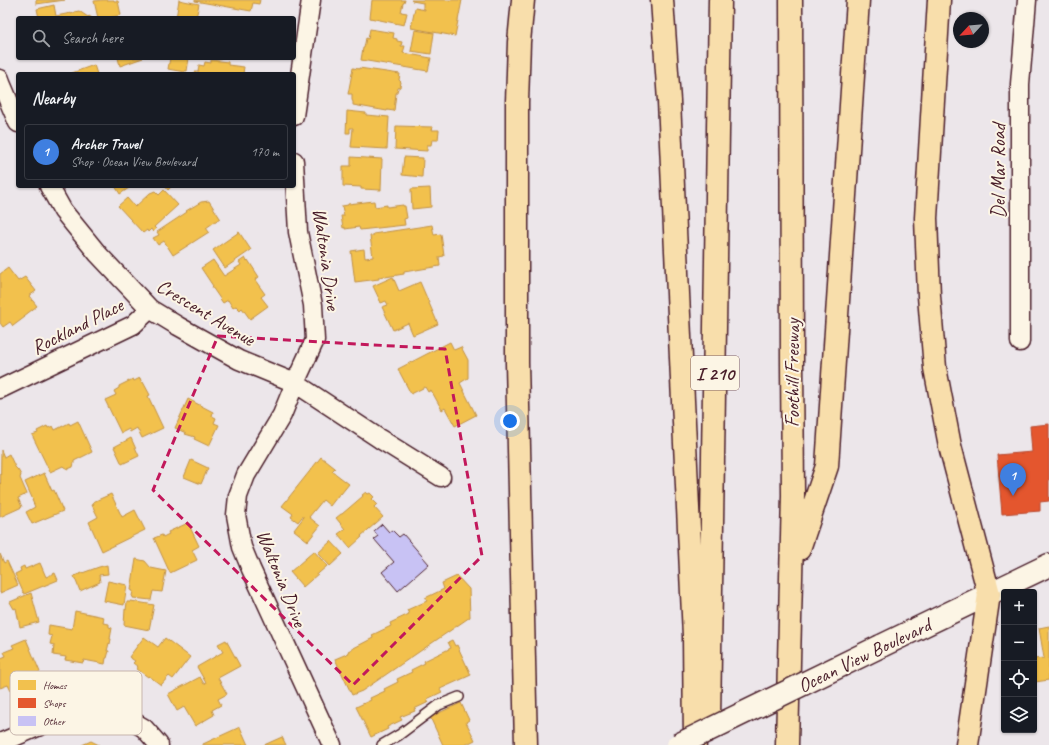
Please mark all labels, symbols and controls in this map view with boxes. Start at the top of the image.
north arrow [953,12,989,48]
search box [16,16,296,60]
icon: search [30,27,52,49]
text: Search here [62,29,123,48]
text: Nearby [32,88,75,109]
street label: Del Mar Road [986,121,1011,218]
text: Archer Travel [71,135,141,154]
text: 1 [43,144,49,160]
text: 170 m [251,144,279,160]
text: Shop · Ocean View Boulevard [71,154,196,170]
street label: Waltonia Drive [307,207,346,313]
street label: Crescent Avenue [152,273,261,352]
street label: Rockland Place [27,292,129,360]
street label: Foothill Freeway [780,317,805,427]
road number: I 210 [691,356,739,390]
your location [500,411,520,431]
pin: 1 [1000,463,1026,496]
street label: Waltonia Drive [251,526,313,632]
map controls [1001,589,1037,733]
button: + [1001,589,1037,625]
street label: Ocean View Boulevard [794,611,938,698]
button: − [1001,625,1037,661]
button: locate [1001,661,1037,697]
legend [10,671,142,735]
text: Homes [43,678,68,692]
text: Shops [43,696,67,710]
button: layers [1001,697,1037,733]
text: Other [43,714,66,728]

